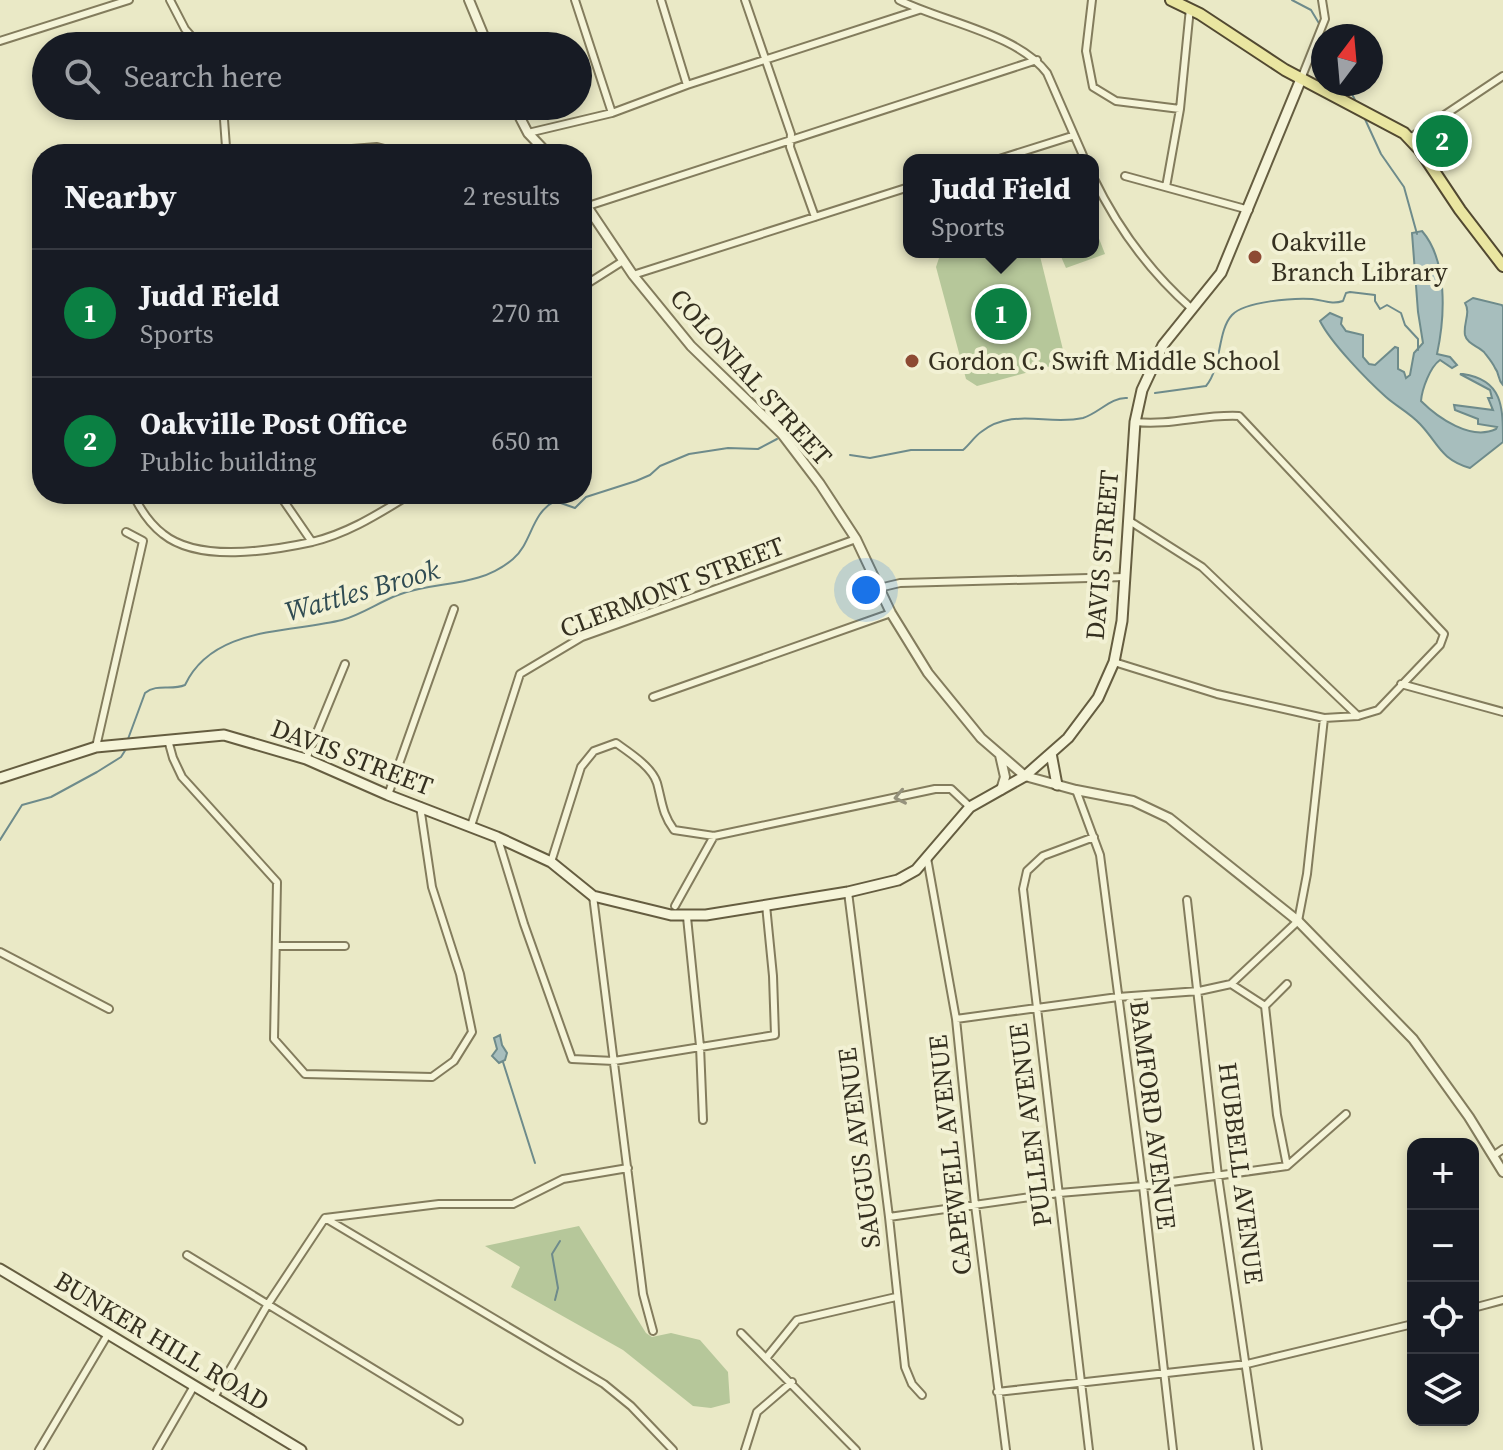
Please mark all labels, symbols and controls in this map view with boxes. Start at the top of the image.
north arrow [1311,24,1383,96]
search box [32,32,592,120]
icon: search [60,54,104,98]
text: Search here [124,56,282,97]
pin: 2 [1416,111,1468,171]
popup [903,154,1099,258]
text: Judd Field [931,168,1071,209]
text: Nearby [64,173,177,219]
text: 2 results [463,178,560,214]
text: Sports [931,209,1005,245]
place label: Oakville Branch Library [1271,224,1448,290]
marker: Oakville Branch Library [1246,248,1264,266]
text: Judd Field [140,275,280,316]
street label: COLONIAL STREET [662,281,840,474]
pin: 1 [975,284,1027,344]
text: 1 [83,295,97,331]
text: 270 m [492,295,560,331]
text: Sports [140,316,214,352]
place label: Gordon C. Swift Middle School [928,343,1280,379]
marker: Gordon C. Swift Middle School [903,352,921,370]
text: Oakville Post Office [140,403,407,444]
text: 2 [83,423,97,459]
text: 650 m [492,423,560,459]
text: Public building [140,444,317,480]
street label: DAVIS STREET [1077,468,1127,641]
street label: CLERMONT STREET [555,527,790,646]
water label: Wattles Brook [280,550,444,630]
your location [846,570,886,610]
street label: DAVIS STREET [266,710,438,804]
one-way arrow [894,787,907,804]
street label: BAMFORD AVENUE [1121,999,1185,1231]
street label: PULLEN AVENUE [1000,1021,1060,1229]
street label: CAPEWELL AVENUE [919,1033,981,1277]
street label: SAUGUS AVENUE [829,1046,889,1250]
street label: HUBBELL AVENUE [1210,1060,1272,1286]
map controls [1407,1138,1479,1426]
button: + [1407,1138,1479,1210]
button: − [1407,1210,1479,1282]
street label: BUNKER HILL ROAD [48,1262,276,1420]
button: locate [1407,1282,1479,1354]
button: layers [1407,1354,1479,1426]

